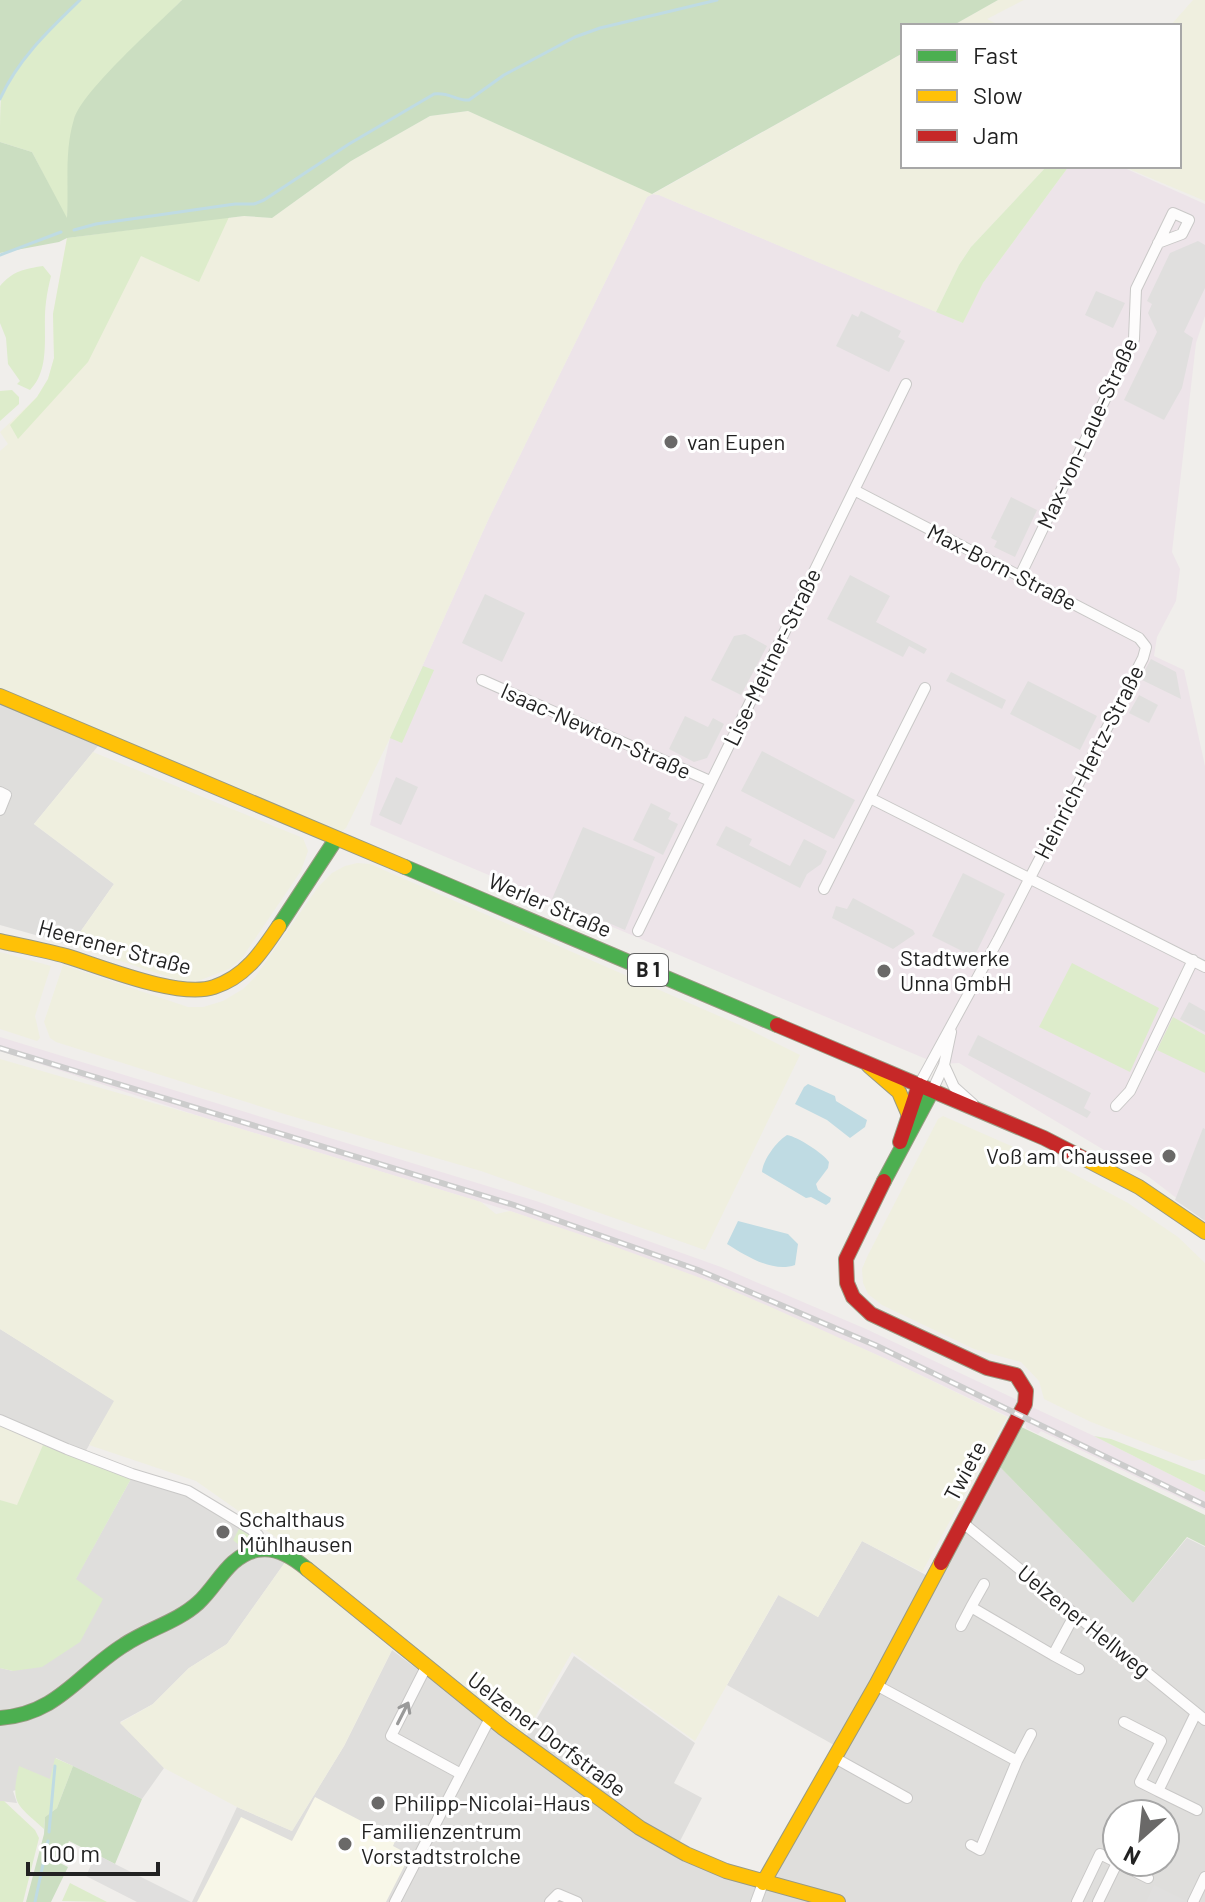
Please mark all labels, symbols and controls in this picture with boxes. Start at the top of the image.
legend [901,24,1181,168]
text: Fast [973,40,1018,69]
text: Slow [973,80,1022,109]
text: Jam [973,120,1019,149]
street label: Max-von-Laue-Straße [1030,333,1142,532]
place label: van Eupen [687,428,785,454]
marker: van Eupen [662,433,680,451]
street label: Max-Born-Straße [924,517,1081,615]
street label: Lise-Meitner-Straße [717,564,825,750]
street label: Heinrich-Hertz-Straße [1028,660,1148,863]
street label: Isaac-Newton-Straße [497,677,695,784]
street label: Werler Straße [485,866,616,942]
street label: Heerener Straße [36,913,195,979]
place label: Stadtwerke Unna GmbH [900,944,1012,995]
road number: B 1 [628,954,668,986]
marker: Stadtwerke Unna GmbH [875,962,893,980]
place label: Voß am Chaussee [986,1142,1153,1168]
marker: Voß am Chaussee [1160,1147,1178,1165]
street label: Twiete [938,1436,991,1505]
place label: Schalthaus Mühlhausen [239,1505,353,1556]
marker: Schalthaus Mühlhausen [214,1523,232,1541]
street label: Uelzener Hellweg [1013,1559,1156,1682]
street label: Uelzener Dorfstraße [463,1665,632,1801]
one-way arrow [396,1701,412,1725]
place label: Philipp-Nicolai-Haus [394,1789,590,1815]
marker: Philipp-Nicolai-Haus [369,1794,387,1812]
north arrow [1101,1798,1181,1878]
place label: Familienzentrum Vorstadtstrolche [361,1817,521,1868]
scale bar [28,1826,158,1876]
marker: Familienzentrum Vorstadtstrolche [336,1835,354,1853]
text: 100 m [40,1838,100,1867]
text: N [1119,1842,1144,1872]

